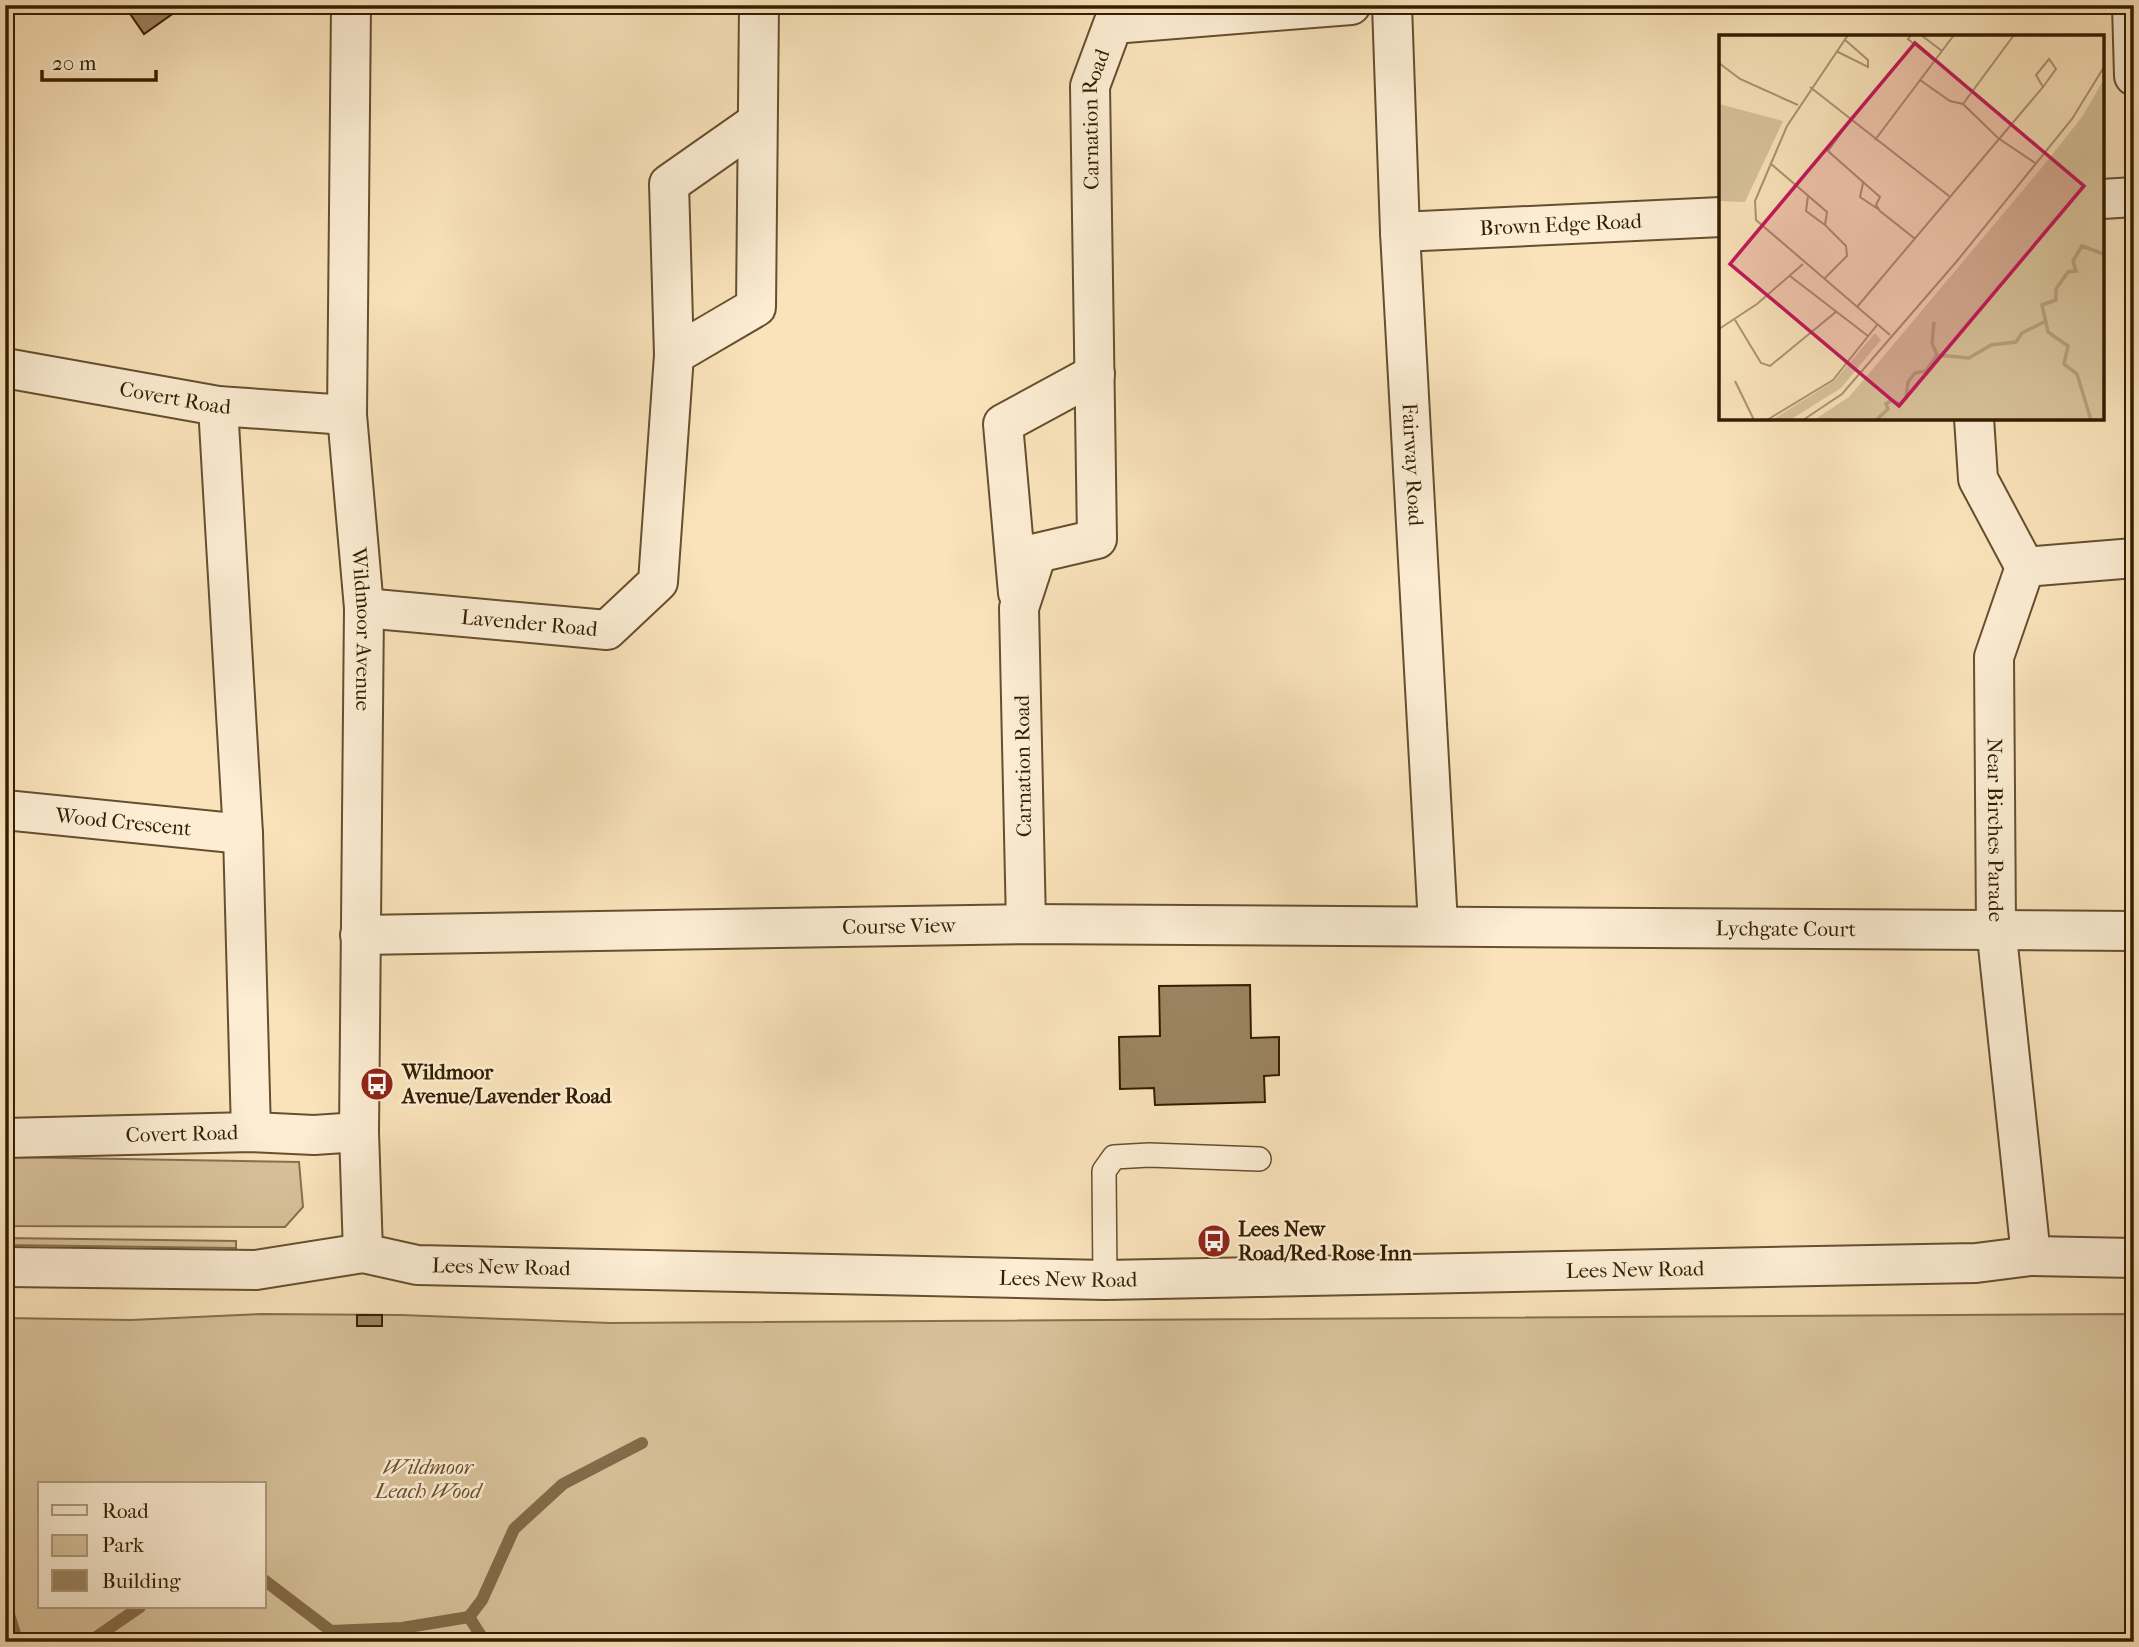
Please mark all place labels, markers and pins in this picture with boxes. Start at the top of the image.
place label: Wildmoor Avenue/Lavender Road [400,1060,612,1108]
bus stop icon: Wildmoor Avenue/Lavender Road [358,1065,396,1103]
place label: Lees New Road/Red Rose Inn [1238,1217,1413,1265]
bus stop icon: Lees New Road/Red Rose Inn [1195,1222,1233,1260]

